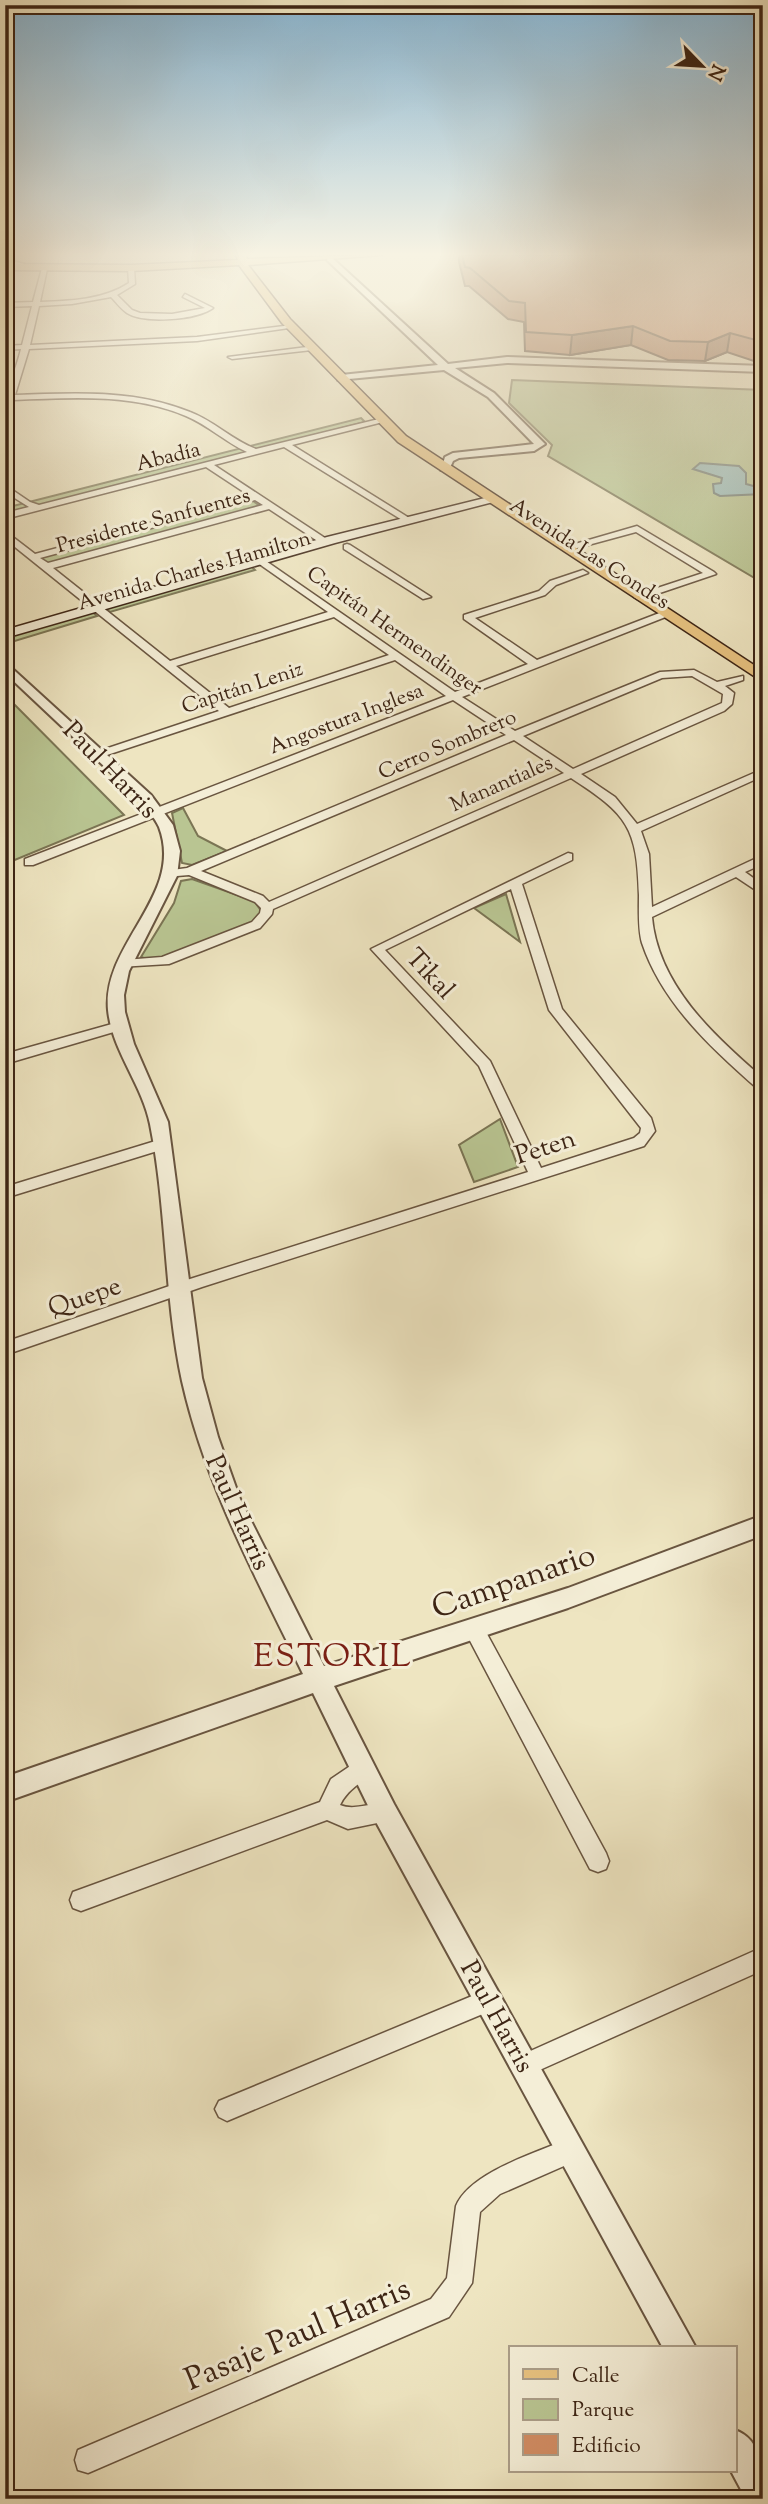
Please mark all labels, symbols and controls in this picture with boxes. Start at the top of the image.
north arrow [666,32,736,102]
text: N [700,60,731,85]
street label: Abadía [133,435,204,480]
street label: Presidente Sanfuentes [53,482,254,562]
street label: Avenida Las Condes [503,492,675,618]
street label: Avenida Charles Hamilton [74,524,315,620]
street label: Capitán Hermendinger [300,560,488,704]
street label: Capitán Leniz [178,655,307,723]
street label: Angostura Inglesa [265,677,429,763]
street label: Cerro Sombrero [374,703,522,788]
street label: Paul Harris [53,714,165,828]
street label: Manantiales [446,749,558,821]
street label: Tikal [396,941,462,1008]
street label: Peten [511,1121,581,1176]
street label: Quepe [43,1269,126,1328]
street label: Paul Harris [195,1449,279,1577]
street label: Campanario [426,1533,602,1632]
district label: ESTORIL [253,1634,413,1682]
street label: Paul Harris [450,1954,542,2080]
street label: Pasaje Paul Harris [178,2267,418,2404]
legend [509,2346,736,2472]
text: Calle [572,2362,620,2392]
text: Parque [572,2396,634,2426]
text: Edificio [572,2432,641,2462]

